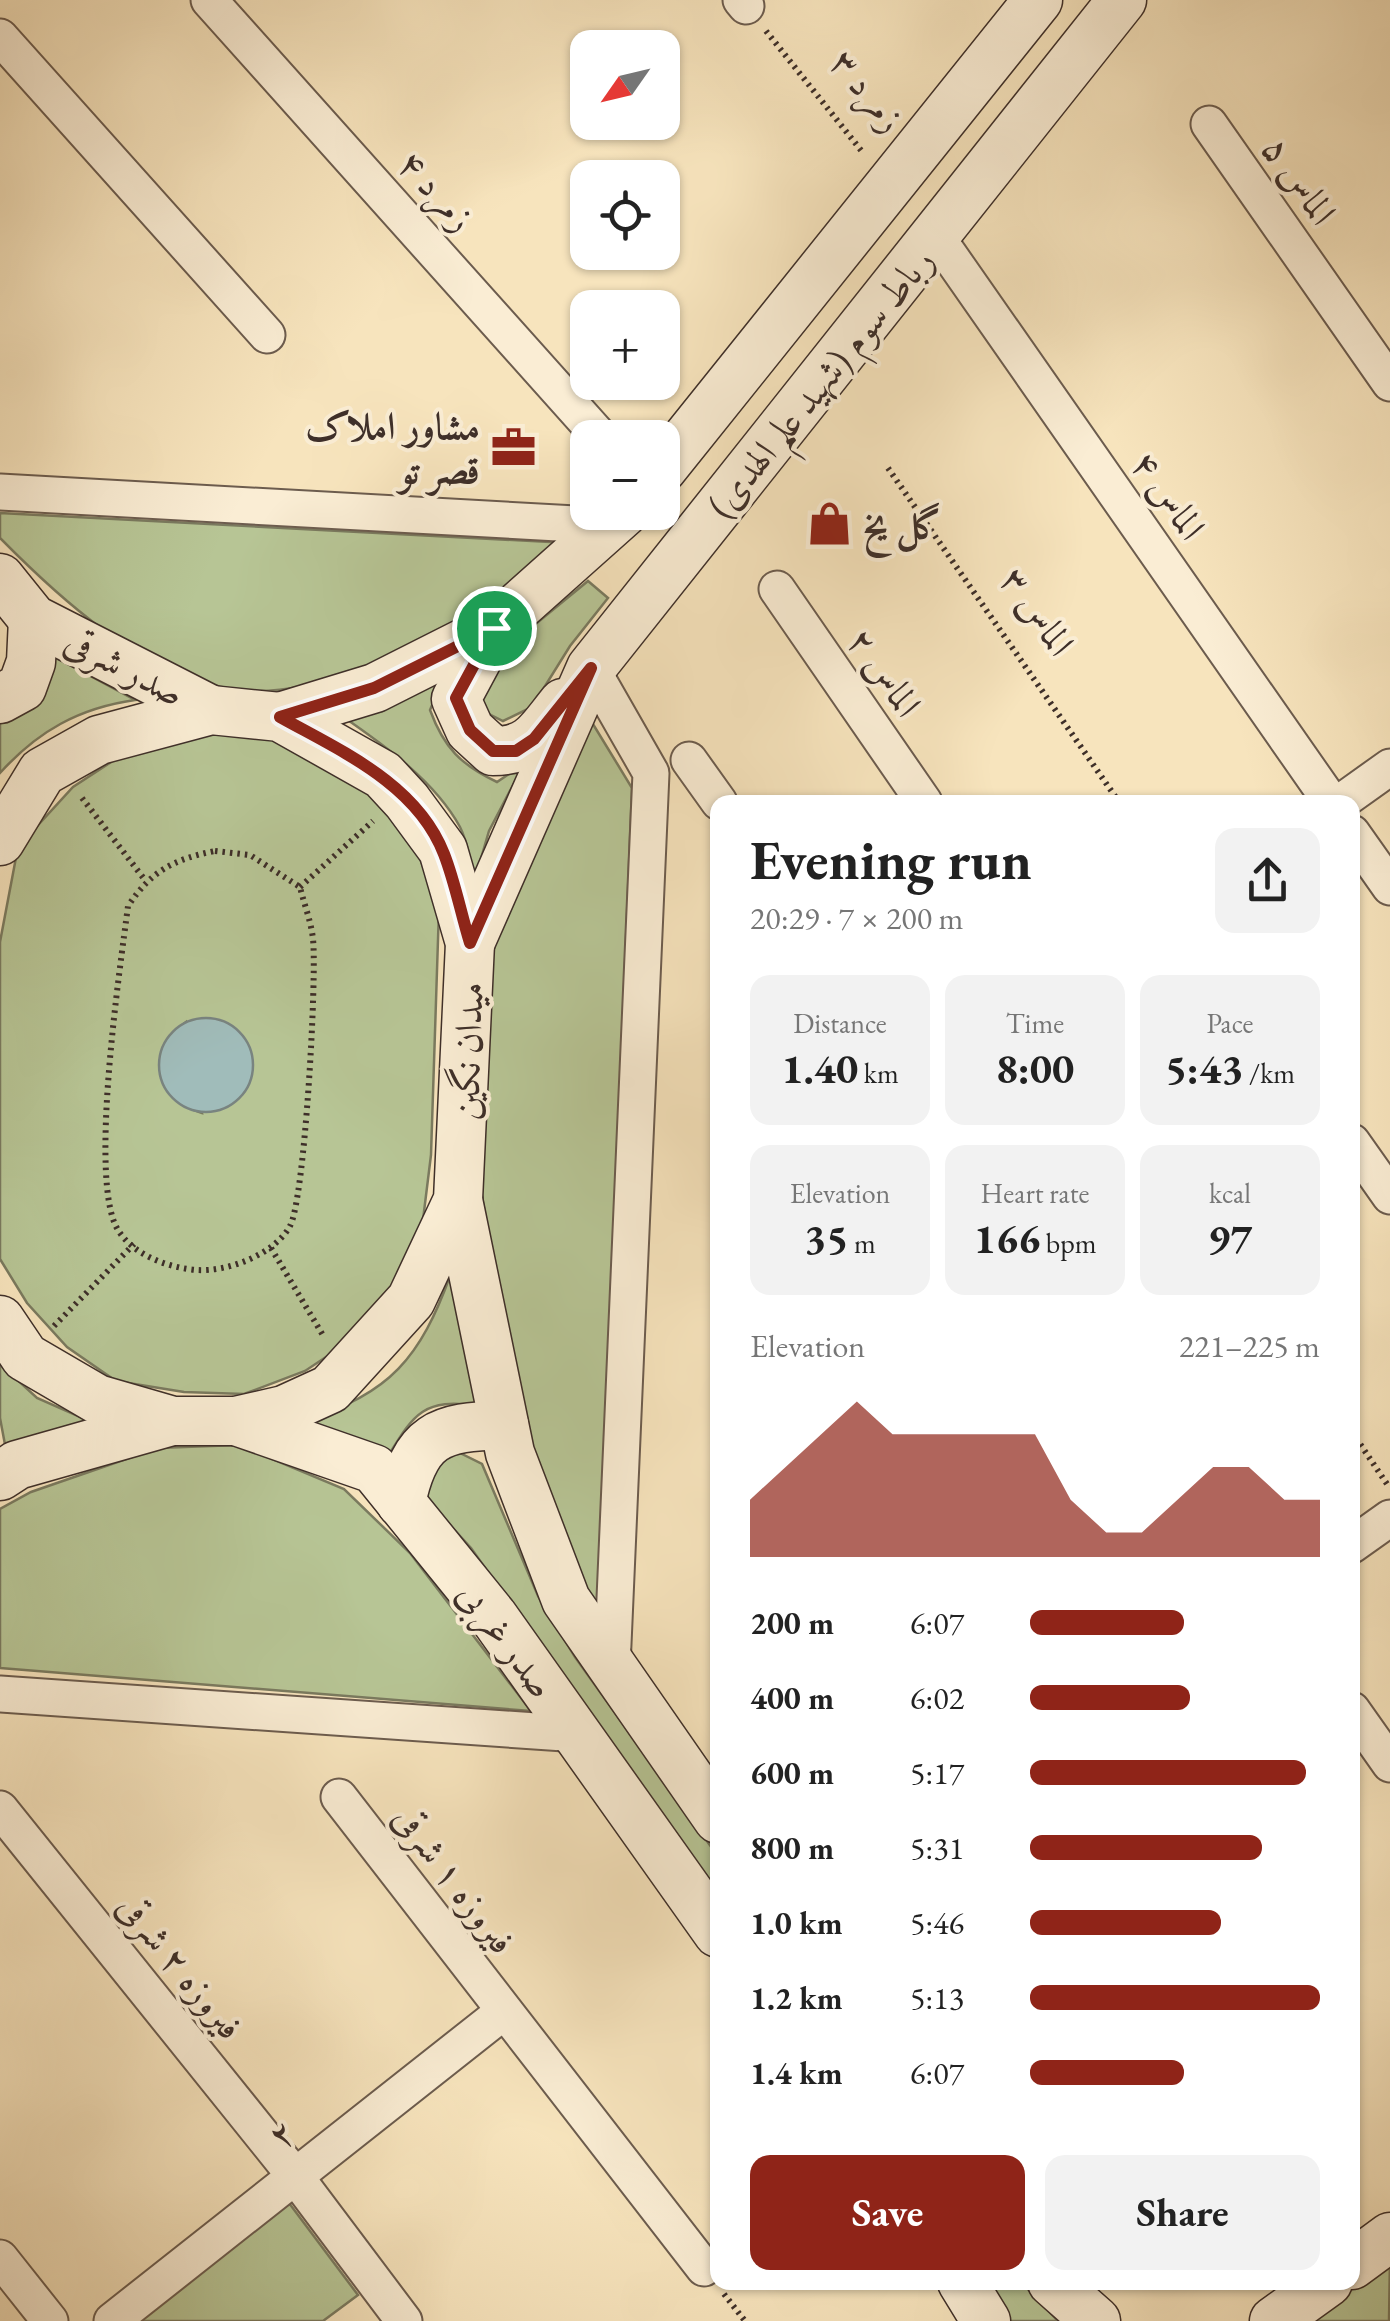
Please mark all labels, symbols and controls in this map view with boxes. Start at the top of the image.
north arrow [570,30,680,140]
map controls [570,30,680,530]
street label: زمرد ۳ [817,38,916,144]
street label: الماس ۵ [1252,126,1348,234]
street label: زمرد ۴ [385,139,486,243]
button: locate [570,160,680,270]
street label: رباط سوم (شهید علم الهدی) [696,237,955,536]
button: + [570,290,680,400]
place label: مشاور املاک قصر تو [305,401,480,496]
button: − [570,420,680,530]
office icon: مشاور املاک قصر تو [489,423,537,471]
street label: الماس ۴ [1121,441,1217,549]
shop icon: گل یخ [806,500,854,548]
place label: گل یخ [863,500,942,558]
street label: الماس ۳ [990,557,1086,665]
pin [452,586,537,671]
icon: arrive [467,601,522,656]
street label: صدر شرقی [56,615,193,718]
street label: الماس ۲ [837,618,933,726]
text: Evening run [750,824,1032,895]
button: share [1215,828,1320,933]
text: 20:29 · 7 × 200 m [750,897,963,939]
street label: میدان نگین [440,981,494,1121]
text: Distance [793,1005,887,1041]
text: Time [1006,1005,1064,1041]
text: Pace [1207,1005,1253,1041]
text: 1.40 [781,1041,858,1096]
text: 8:00 [996,1041,1074,1096]
text: 5:43 [1165,1041,1243,1096]
text: km [858,1055,899,1091]
text: /km [1243,1055,1295,1091]
text: Elevation [790,1175,890,1211]
text: Heart rate [981,1175,1089,1211]
text: kcal [1209,1175,1251,1211]
text: 35 [804,1211,849,1266]
text: 166 [974,1211,1040,1266]
text: 97 [1208,1211,1252,1266]
text: m [849,1225,876,1261]
text: bpm [1040,1225,1097,1261]
text: Elevation [750,1325,865,1367]
text: 221–225 m [1179,1325,1320,1367]
street label: صدر غربی [445,1571,567,1709]
text: 200 m [750,1602,834,1644]
text: 6:07 [910,1602,964,1644]
text: 400 m [750,1677,834,1719]
text: 6:02 [910,1677,964,1719]
text: 600 m [750,1752,834,1794]
text: 5:17 [910,1752,964,1794]
street label: فیروزه ۱ شرقی [382,1794,527,1964]
text: 800 m [750,1827,834,1869]
text: 5:31 [910,1827,964,1869]
street label: فیروزه ۲ شرقی [106,1883,255,2050]
text: 1.0 km [750,1902,843,1944]
text: 5:46 [910,1902,964,1944]
text: 1.2 km [750,1977,843,2019]
text: 5:13 [910,1977,964,2019]
text: 1.4 km [750,2052,843,2094]
text: 6:07 [910,2052,964,2094]
street label: ۲ [257,2107,305,2159]
button: Save [750,2155,1025,2270]
button: Share [1045,2155,1320,2270]

